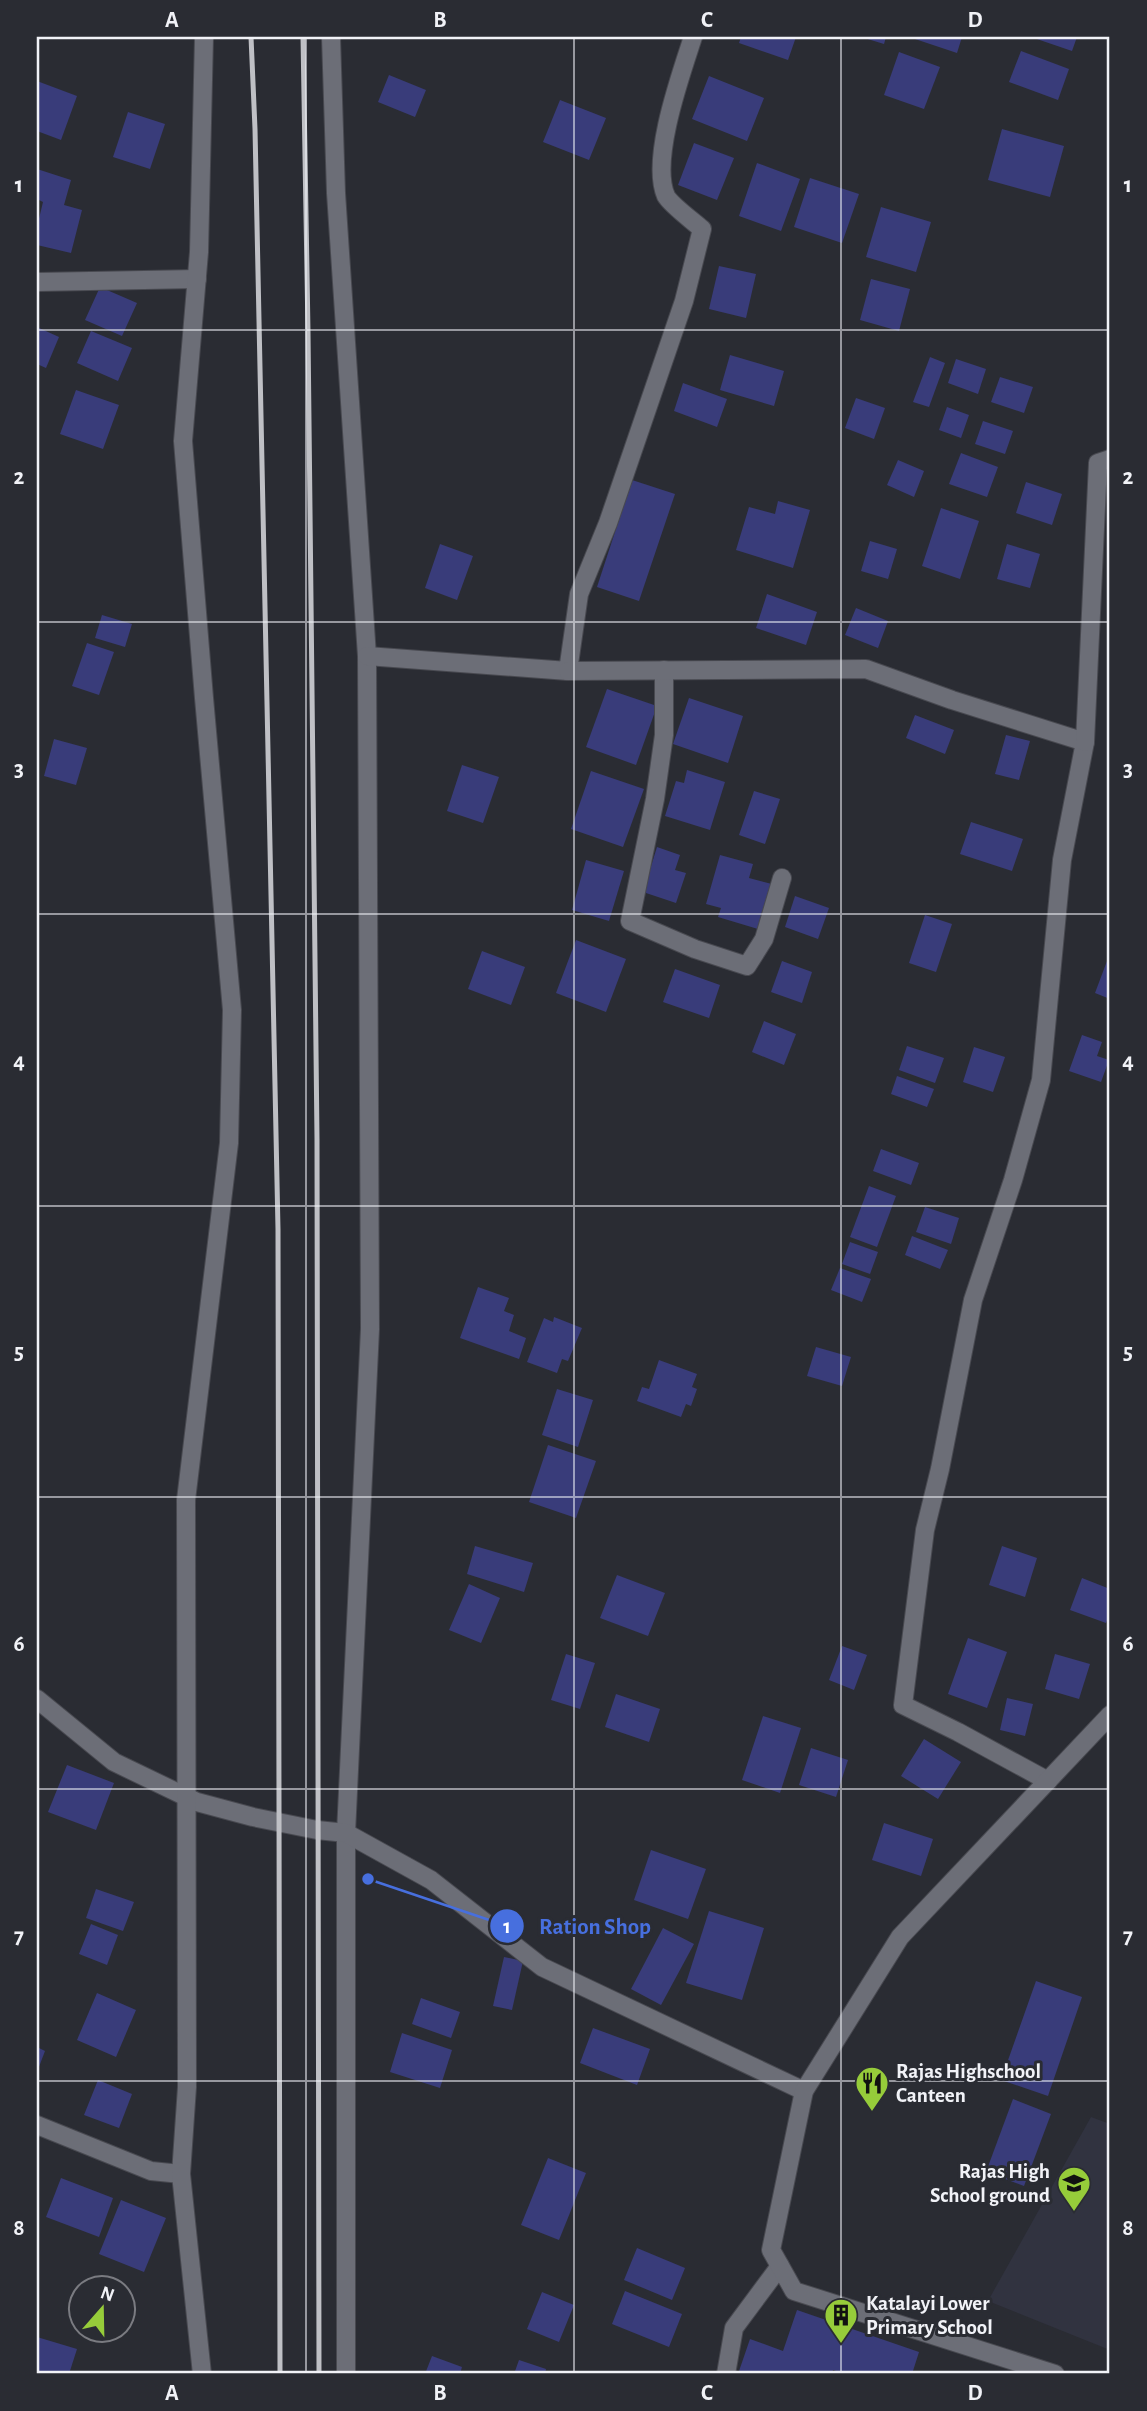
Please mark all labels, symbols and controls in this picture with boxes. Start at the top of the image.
text: A [165,9,179,32]
text: B [433,9,447,32]
text: C [701,9,713,32]
text: D [967,9,983,32]
text: 1 [15,174,23,197]
text: 1 [1124,174,1132,197]
text: 2 [14,466,25,489]
text: 2 [1123,466,1134,489]
text: 3 [14,758,24,781]
text: 3 [1123,758,1133,781]
text: 4 [13,1050,25,1073]
text: 4 [1122,1050,1134,1073]
text: 5 [14,1341,24,1364]
text: 5 [1123,1341,1133,1364]
text: 6 [13,1633,25,1656]
text: 6 [1122,1633,1134,1656]
callout: Ration Shop [490,1904,665,1948]
text: 1 [503,1916,511,1937]
text: Ration Shop [539,1916,651,1939]
text: 7 [14,1925,24,1948]
text: 7 [1123,1925,1133,1948]
place label: Rajas Highschool Canteen [896,2061,1041,2106]
restaurant icon: Rajas Highschool Canteen [853,2064,891,2113]
place label: Rajas High School ground [930,2161,1050,2206]
school or university icon: Rajas High School ground [1055,2164,1093,2213]
text: 8 [13,2217,25,2240]
text: 8 [1122,2217,1134,2240]
north arrow [66,2274,136,2344]
text: N [98,2283,117,2306]
place label: Katalayi Lower Primary School [866,2293,993,2338]
building icon: Katalayi Lower Primary School [822,2296,860,2345]
text: A [165,2382,179,2405]
text: B [433,2382,447,2405]
text: C [701,2382,713,2405]
text: D [967,2382,983,2405]

